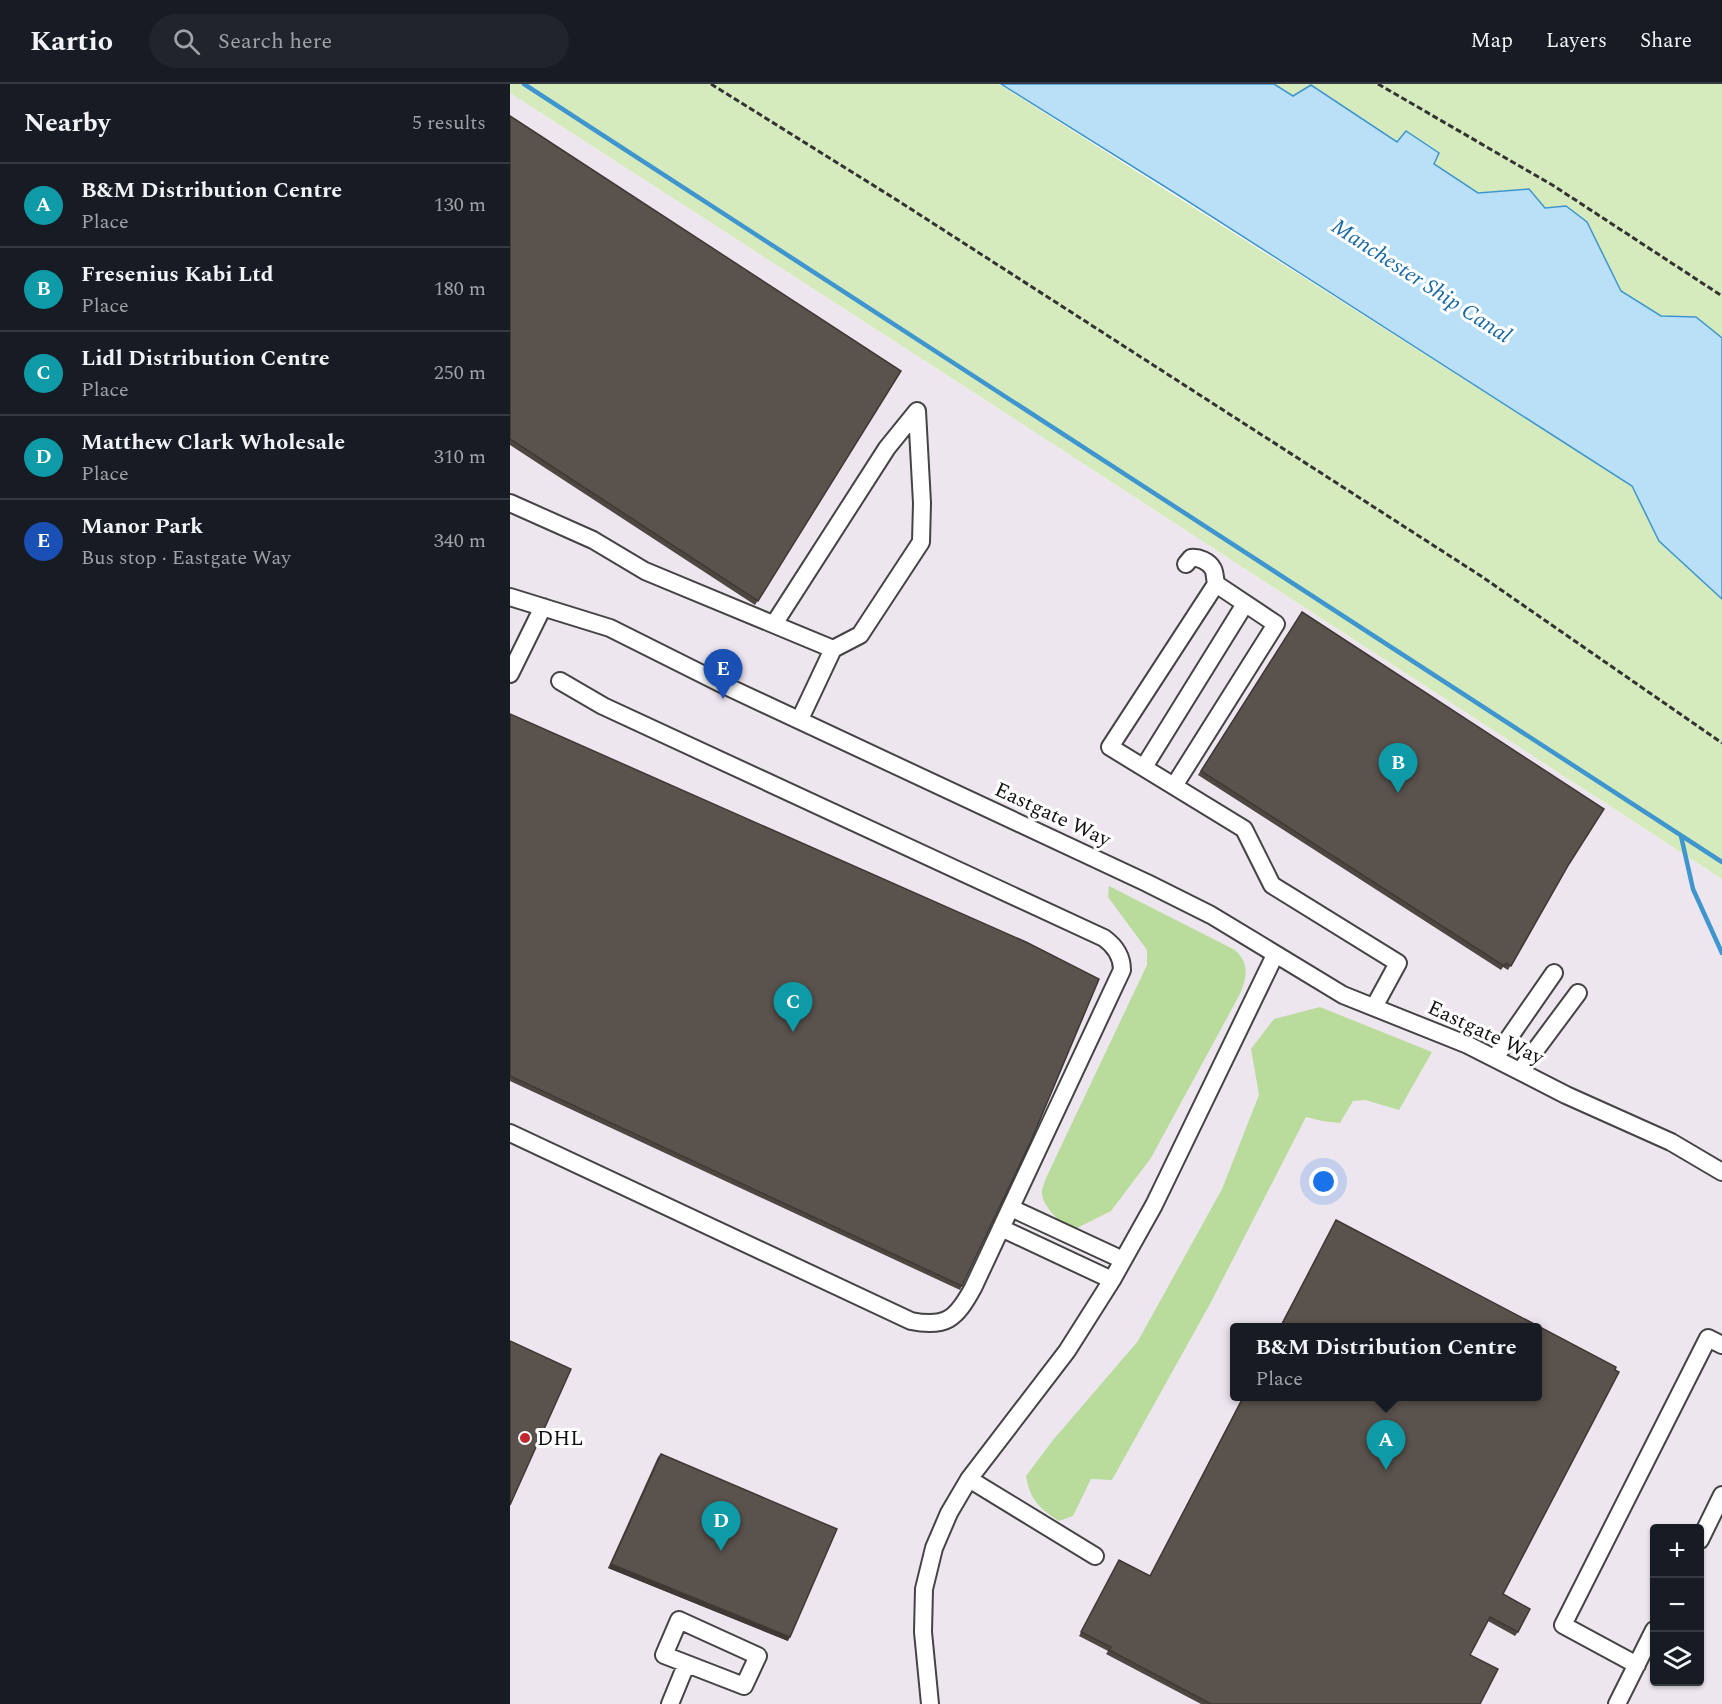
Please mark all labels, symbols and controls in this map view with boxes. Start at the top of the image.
search box [149,14,569,68]
text: Kartio [30,20,113,63]
icon: search [170,25,203,58]
text: Search here [218,25,332,58]
text: Map [1471,25,1513,57]
text: Layers [1546,25,1607,57]
text: Share [1640,25,1692,57]
text: Nearby [24,103,110,143]
text: 5 results [412,108,486,138]
text: B&M Distribution Centre [81,174,342,207]
text: A [36,190,51,220]
text: 130 m [434,190,486,220]
text: Place [81,207,129,237]
water label: Manchester Ship Canal [1325,211,1518,352]
text: Fresenius Kabi Ltd [81,258,273,291]
text: B [36,274,51,304]
text: 180 m [434,274,486,304]
text: Place [81,291,129,321]
text: Lidl Distribution Centre [81,342,330,375]
text: C [36,358,51,388]
text: 250 m [434,358,486,388]
text: Place [81,375,129,405]
text: Matthew Clark Wholesale [81,426,345,459]
text: D [35,442,52,472]
text: 310 m [434,442,486,472]
text: Place [81,459,129,489]
text: Manor Park [81,510,203,543]
text: E [37,526,50,556]
text: 340 m [434,526,486,556]
text: Bus stop · Eastgate Way [81,543,291,573]
pin: E [704,650,742,699]
pin: B [1378,744,1418,793]
street label: Eastgate Way [989,774,1117,856]
pin: C [774,982,812,1032]
street label: Eastgate Way [1422,992,1550,1074]
your location [1309,1167,1338,1196]
popup [1230,1323,1542,1401]
text: B&M Distribution Centre [1255,1331,1517,1364]
text: Place [1255,1364,1303,1394]
pin: A [1366,1420,1406,1470]
place label: DHL [537,1423,584,1455]
marker: DHL [518,1431,532,1445]
pin: D [702,1502,740,1551]
map controls [1650,1524,1704,1686]
button: + [1650,1524,1704,1578]
button: − [1650,1578,1704,1632]
button: layers [1650,1632,1704,1686]

